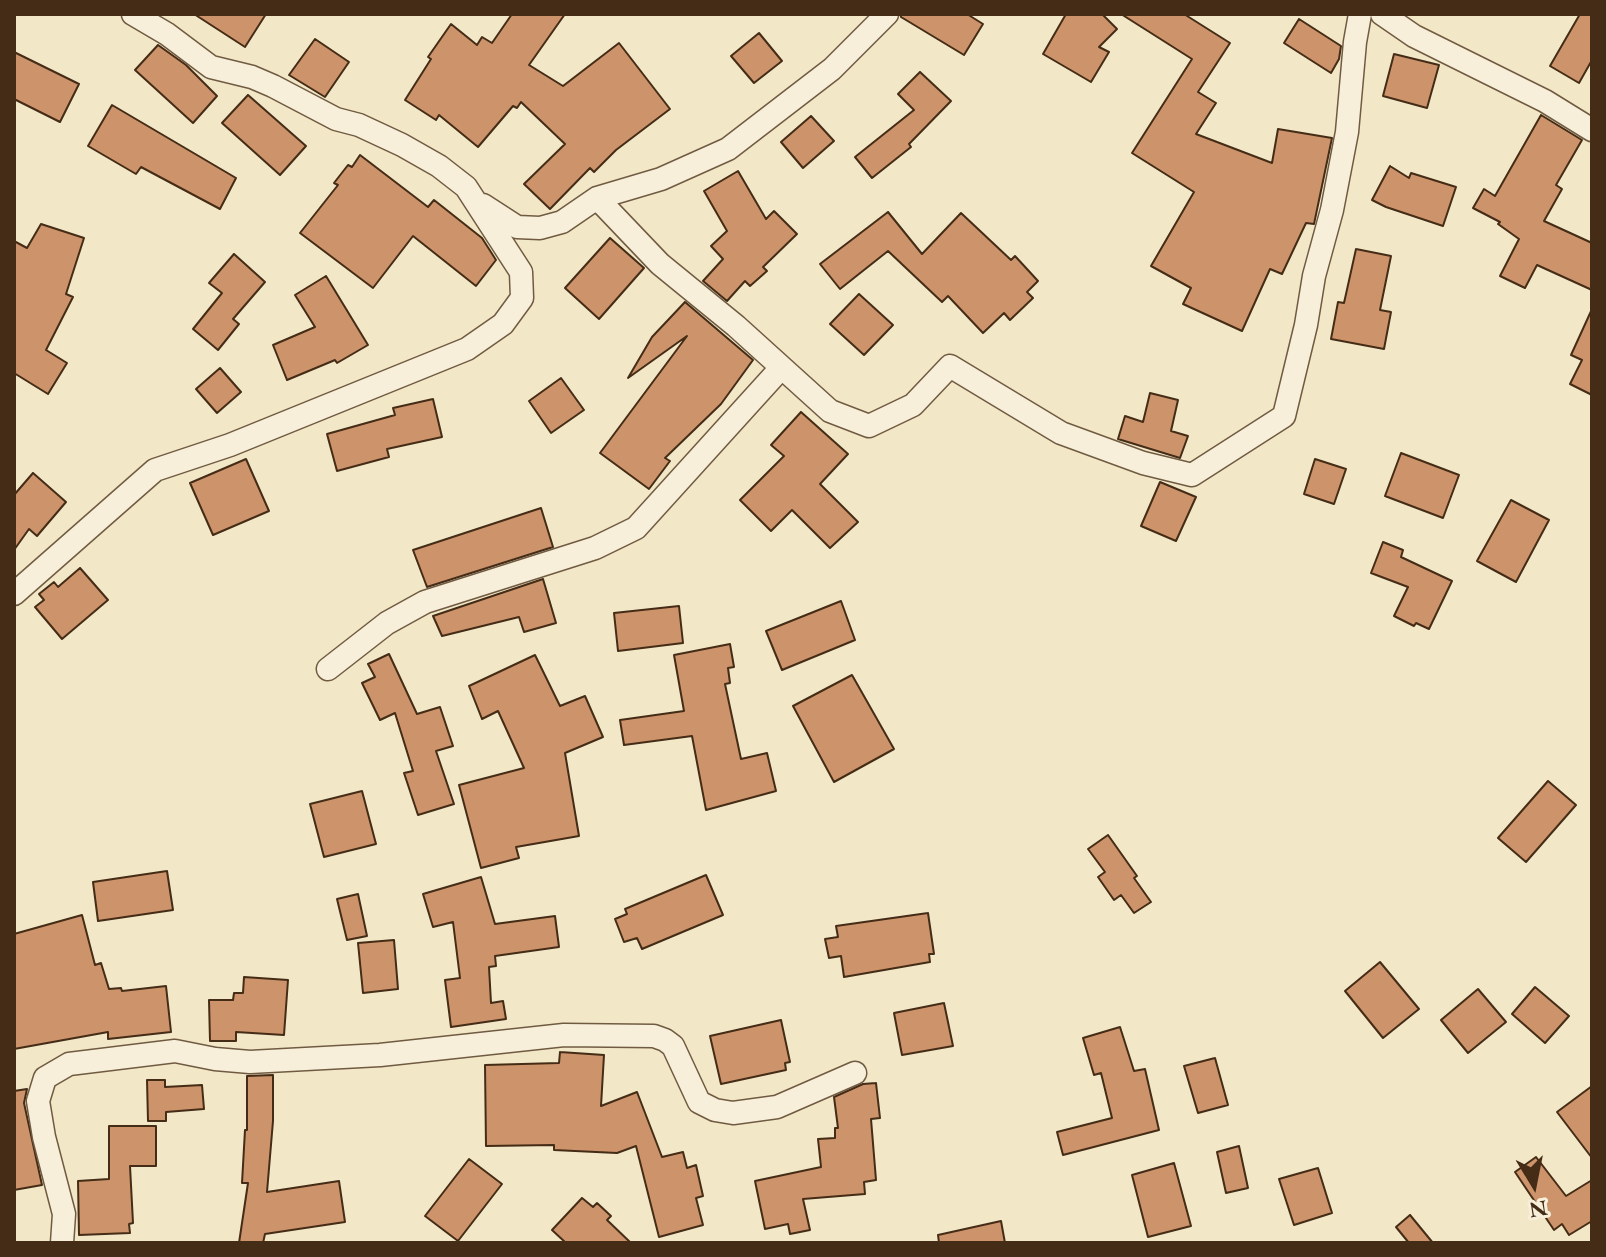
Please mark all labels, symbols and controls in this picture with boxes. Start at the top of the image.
north arrow [1494,1145,1574,1225]
text: N [1527,1193,1550,1225]

